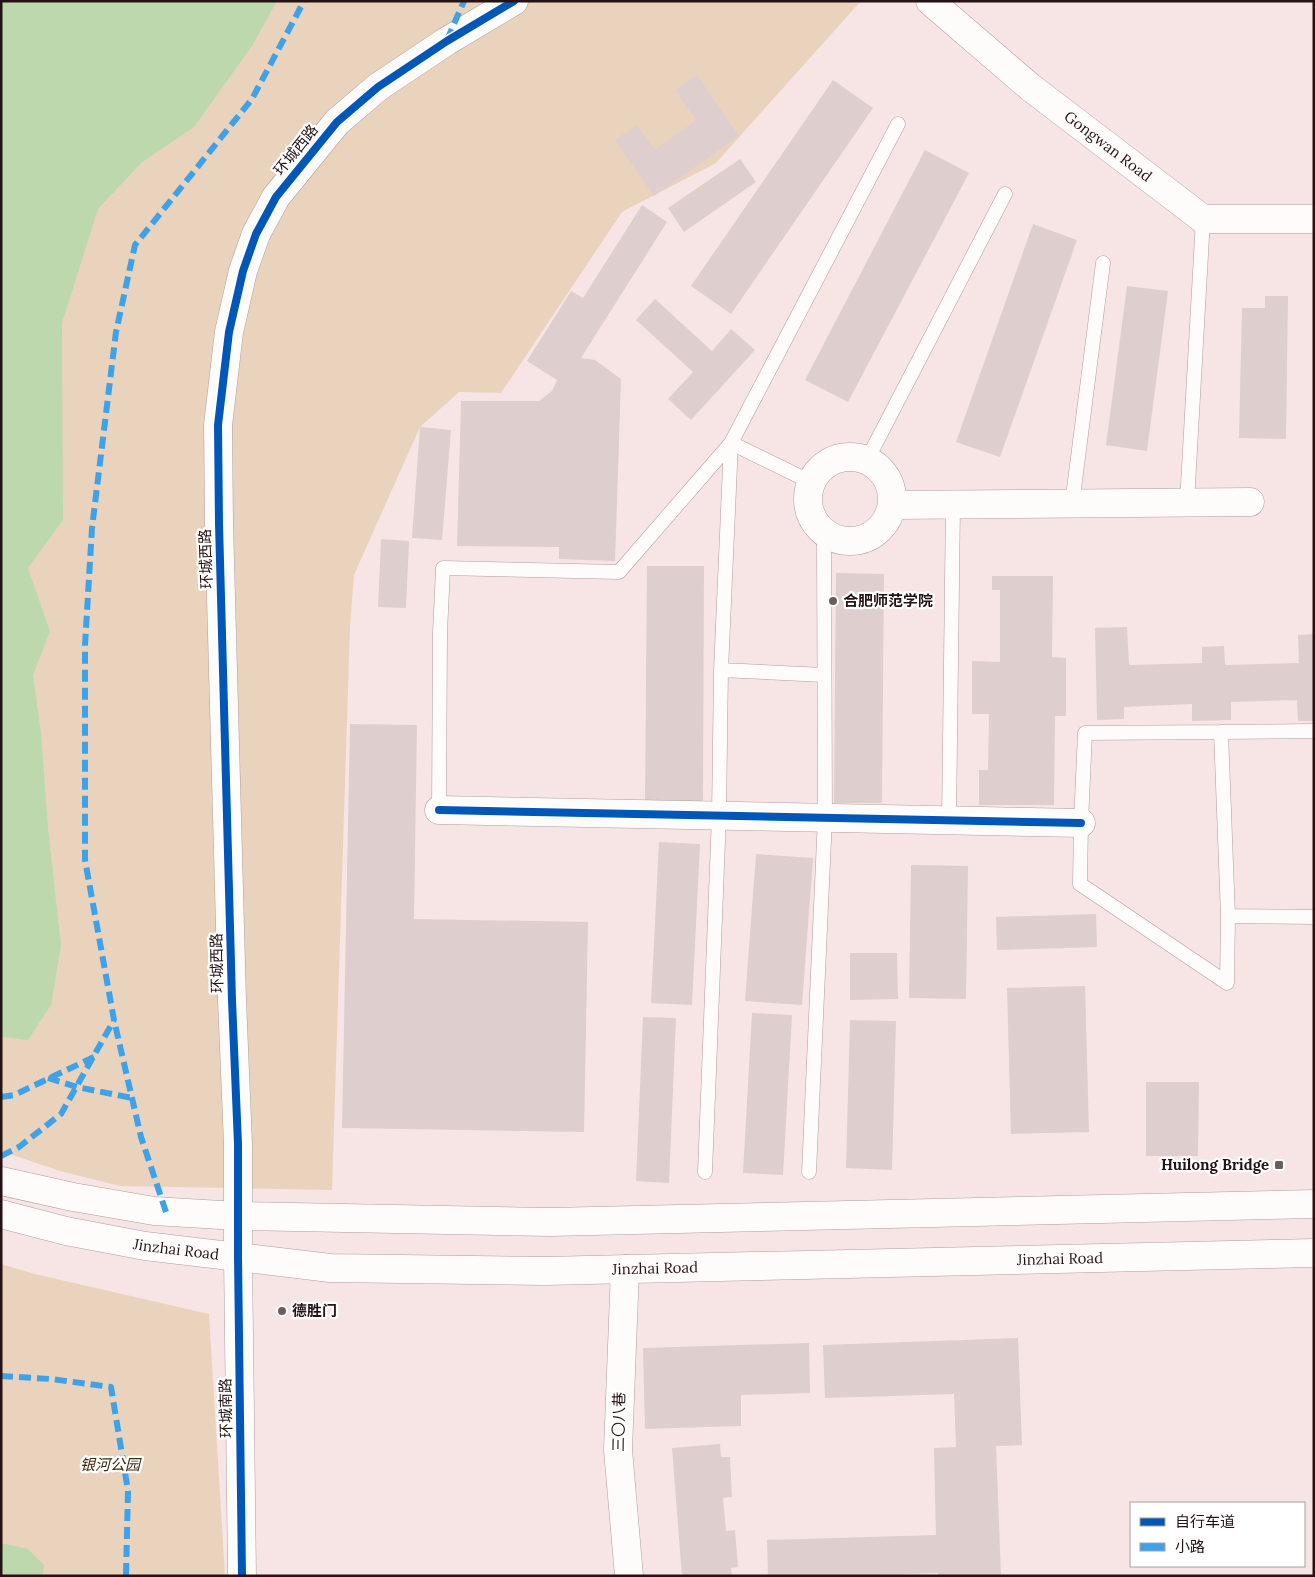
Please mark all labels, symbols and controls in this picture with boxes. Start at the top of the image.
street label: Gongwan Road [1061,107,1156,186]
street label: 环城西路 [269,120,322,179]
street label: 环城西路 [195,529,216,589]
place label: 合肥师范学院 [843,591,933,610]
marker: 合肥师范学院 [827,595,839,607]
street label: 环城西路 [206,933,227,993]
place label: Huilong Bridge [1161,1155,1269,1174]
marker: Huilong Bridge [1273,1159,1285,1171]
street label: Jinzhai Road [131,1234,220,1264]
street label: Jinzhai Road [1016,1248,1103,1269]
street label: Jinzhai Road [611,1257,698,1278]
place label: 德胜门 [292,1301,337,1320]
marker: 德胜门 [276,1305,288,1317]
street label: 环城南路 [215,1378,236,1438]
street label: 三〇八巷 [608,1392,629,1452]
park label: 银河公园 [80,1455,142,1474]
legend [1130,1502,1305,1567]
text: 自行车道 [1175,1512,1235,1531]
text: 小路 [1175,1537,1205,1556]

